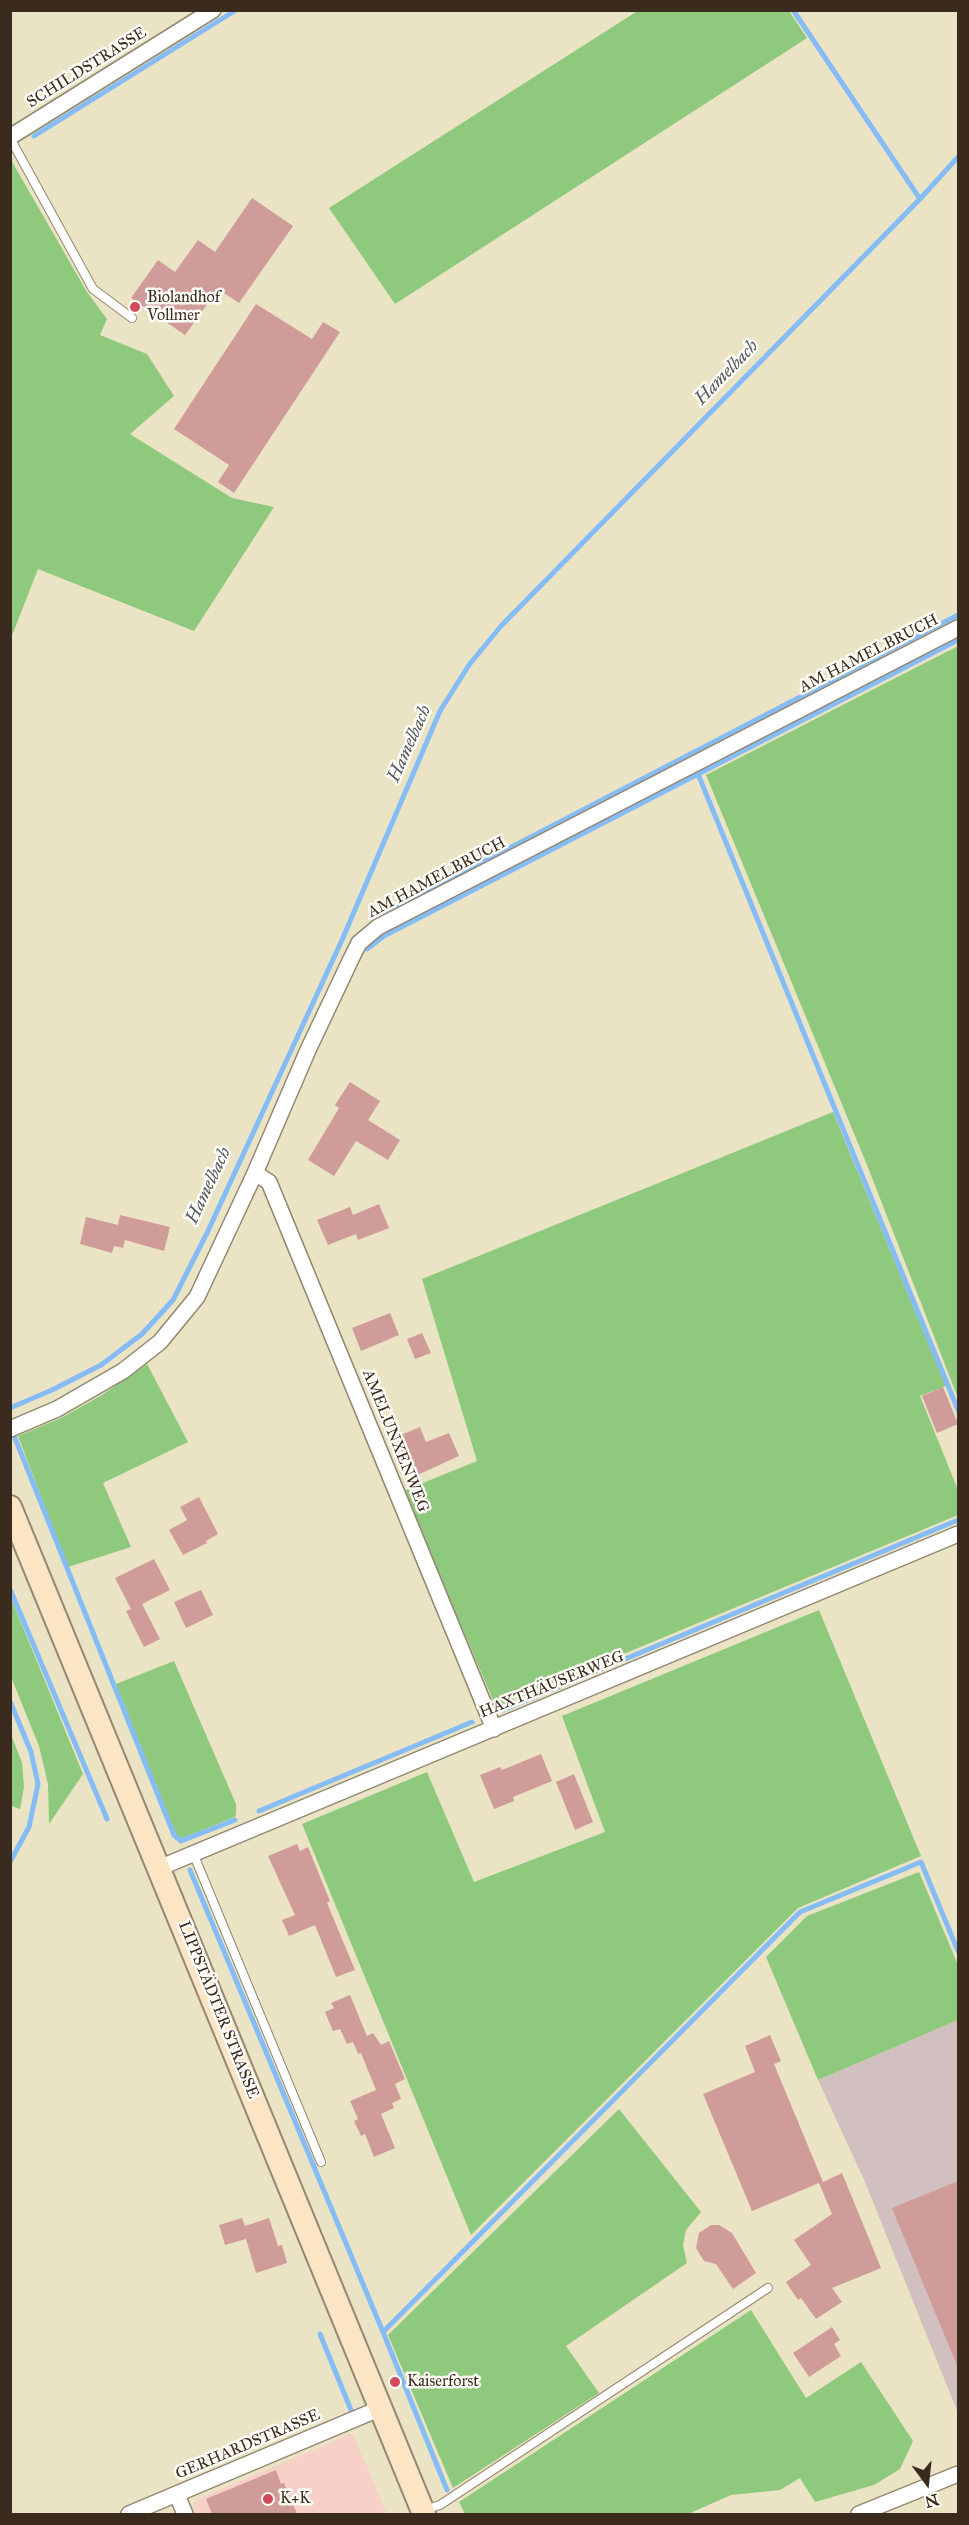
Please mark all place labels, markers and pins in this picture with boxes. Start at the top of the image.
place label: Biolandhof Vollmer [147,288,220,326]
marker: Biolandhof Vollmer [128,300,142,314]
place label: Kaiserforst [407,2372,479,2392]
marker: Kaiserforst [388,2375,402,2389]
place label: K+K [280,2489,311,2509]
marker: K+K [261,2492,275,2506]

